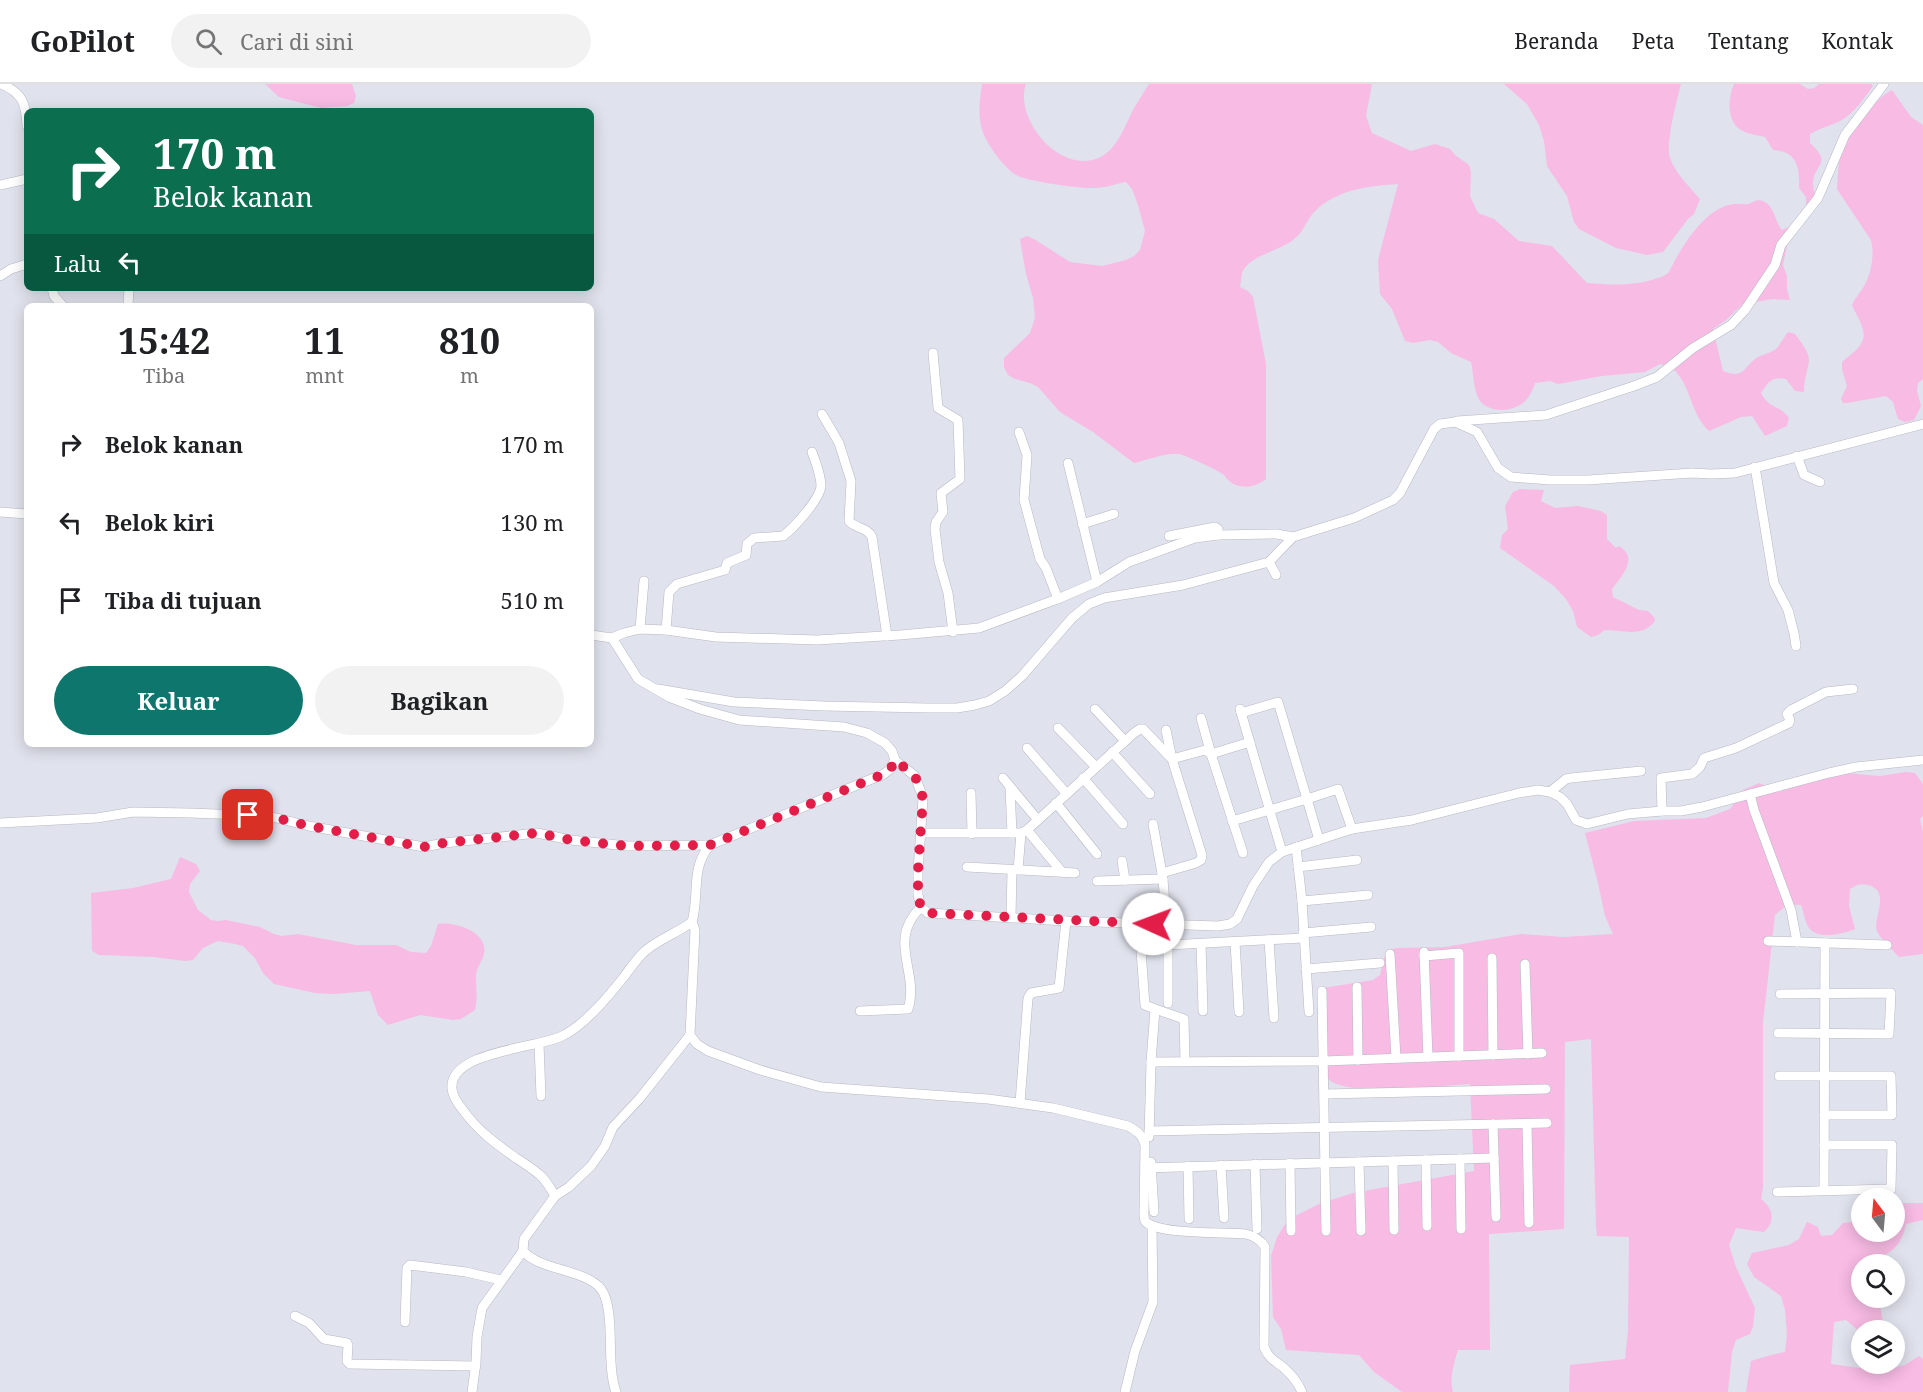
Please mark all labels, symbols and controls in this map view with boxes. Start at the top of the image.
search box [171,14,591,68]
text: GoPilot [30,22,135,60]
icon: search [192,25,225,58]
text: Cari di sini [240,26,353,56]
text: Beranda [1514,27,1599,55]
text: Peta [1632,27,1675,55]
text: Tentang [1708,27,1789,55]
text: Kontak [1822,27,1893,55]
text: 170 m [153,124,277,181]
icon: right [54,132,132,210]
text: Belok kanan [153,178,313,215]
icon: left [113,246,146,279]
text: Lalu [54,248,101,278]
text: 15:42 [118,316,210,365]
text: 11 [304,316,345,365]
text: 810 [439,316,500,365]
text: Tiba [143,362,185,389]
text: mnt [305,362,344,389]
text: m [460,362,479,389]
icon: right [54,428,87,461]
text: Belok kanan [105,429,243,459]
text: 170 m [501,429,564,459]
icon: left [54,506,87,539]
text: Belok kiri [105,507,214,537]
text: 130 m [501,507,564,537]
icon: arrive [54,584,87,617]
text: Tiba di tujuan [105,585,262,615]
text: 510 m [501,585,564,615]
button: Keluar [54,666,303,735]
button: Bagikan [315,666,564,735]
pin [222,789,273,840]
icon: arrive [231,798,264,831]
position arrow [1121,892,1185,956]
north arrow [1851,1188,1905,1242]
map controls [1851,1188,1905,1374]
button: search [1851,1254,1905,1308]
button: layers [1851,1320,1905,1374]

